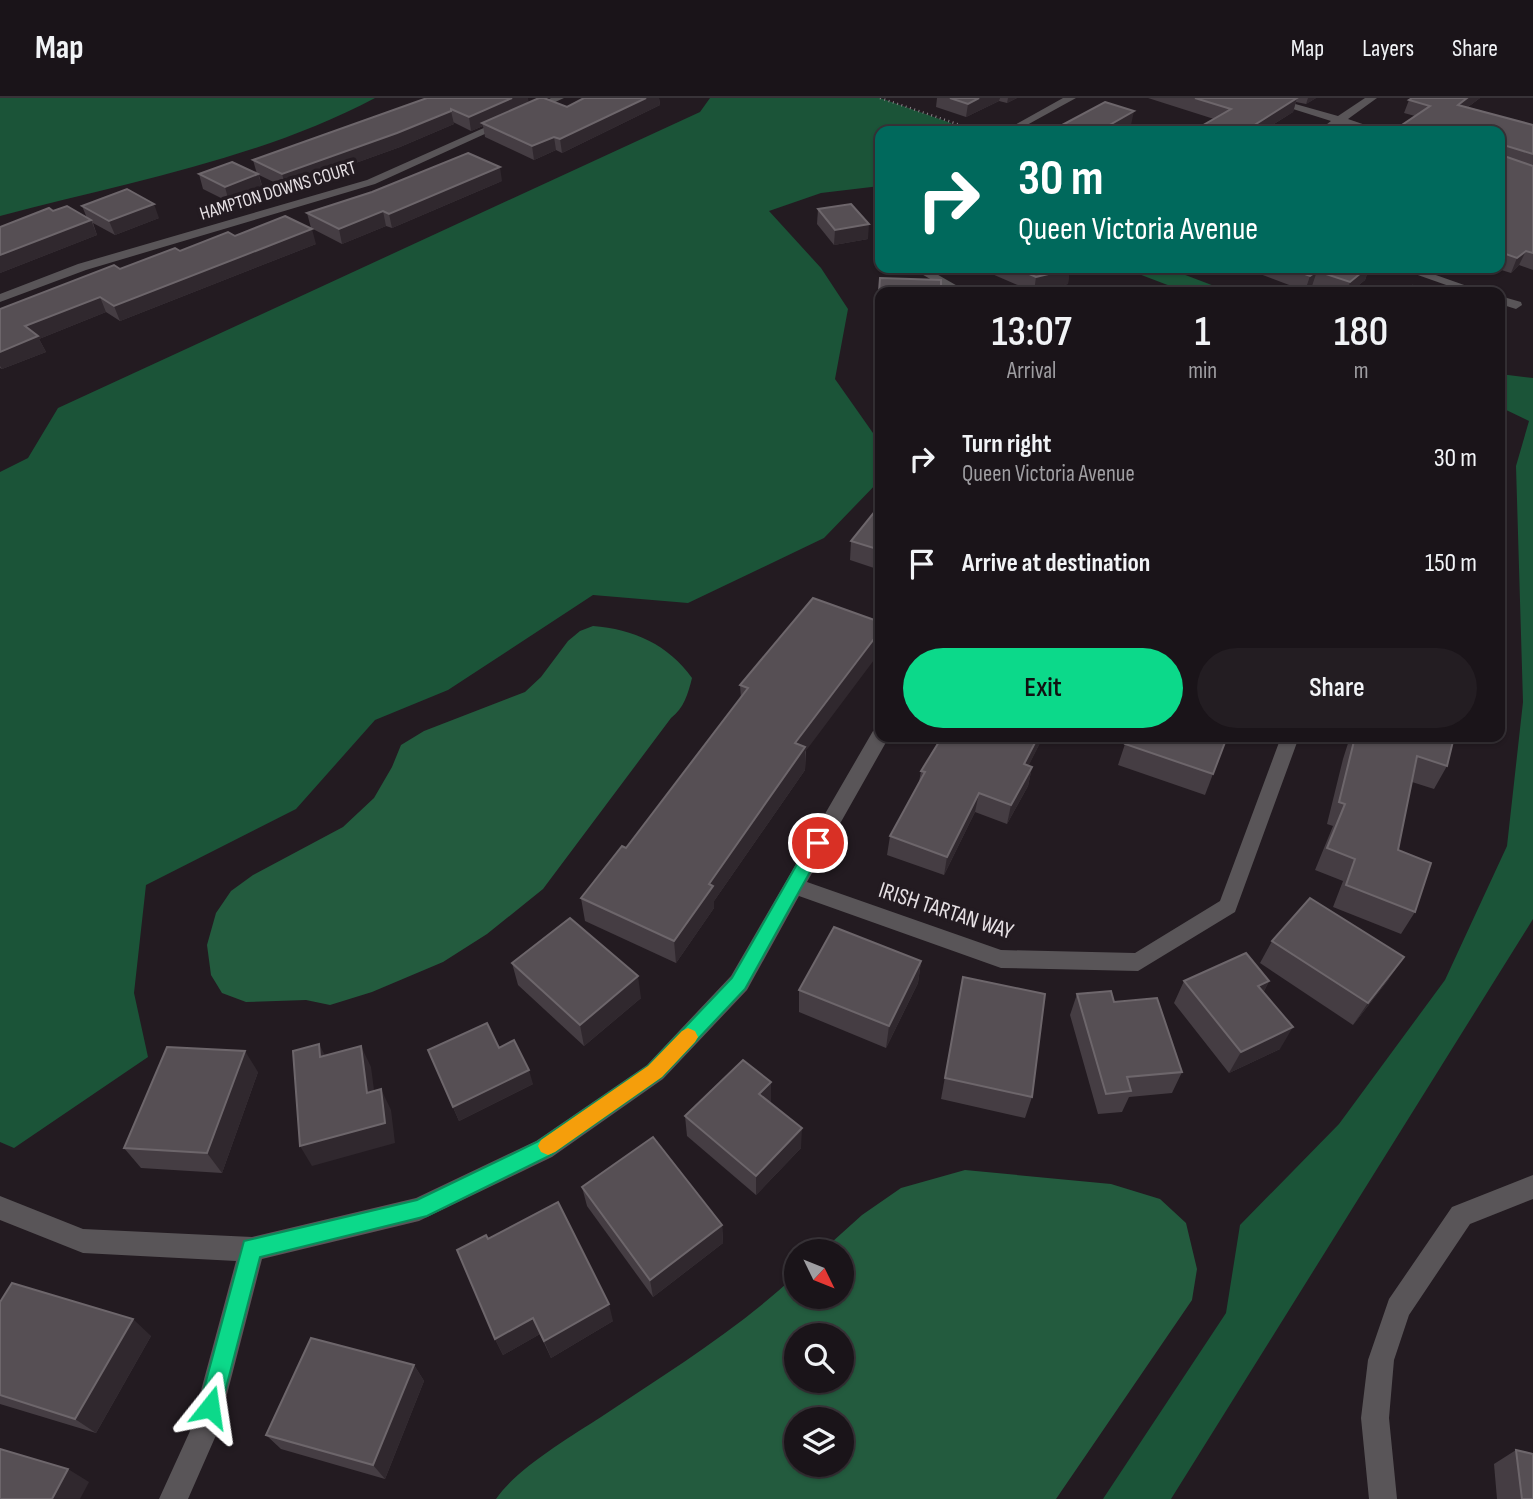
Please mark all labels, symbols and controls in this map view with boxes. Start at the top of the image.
text: Map [35,28,84,68]
text: Map [1291,34,1324,63]
text: Layers [1362,34,1414,63]
text: Share [1452,34,1498,63]
text: 30 m [1018,150,1103,209]
icon: right [903,154,994,245]
street label: HAMPTON DOWNS COURT [197,156,359,226]
text: Queen Victoria Avenue [1018,210,1258,249]
text: 13:07 [992,307,1072,358]
text: 1 [1195,307,1211,358]
text: 180 [1334,307,1388,358]
text: Arrival [1007,357,1056,385]
text: min [1188,357,1217,385]
text: m [1354,357,1368,385]
text: Turn right [962,429,1051,460]
icon: right [903,440,941,478]
text: 30 m [1434,443,1477,474]
text: Queen Victoria Avenue [962,460,1135,488]
icon: arrive [903,545,941,583]
text: Arrive at destination [962,548,1150,579]
text: 150 m [1425,548,1477,579]
button: Exit [903,648,1183,728]
button: Share [1197,648,1477,728]
pin [788,813,848,873]
icon: arrive [799,824,837,862]
street label: IRISH TARTAN WAY [875,876,1017,946]
north arrow [784,1239,854,1309]
map controls [784,1239,854,1477]
button: search [784,1323,854,1393]
position arrow [173,1370,247,1444]
button: layers [784,1407,854,1477]

